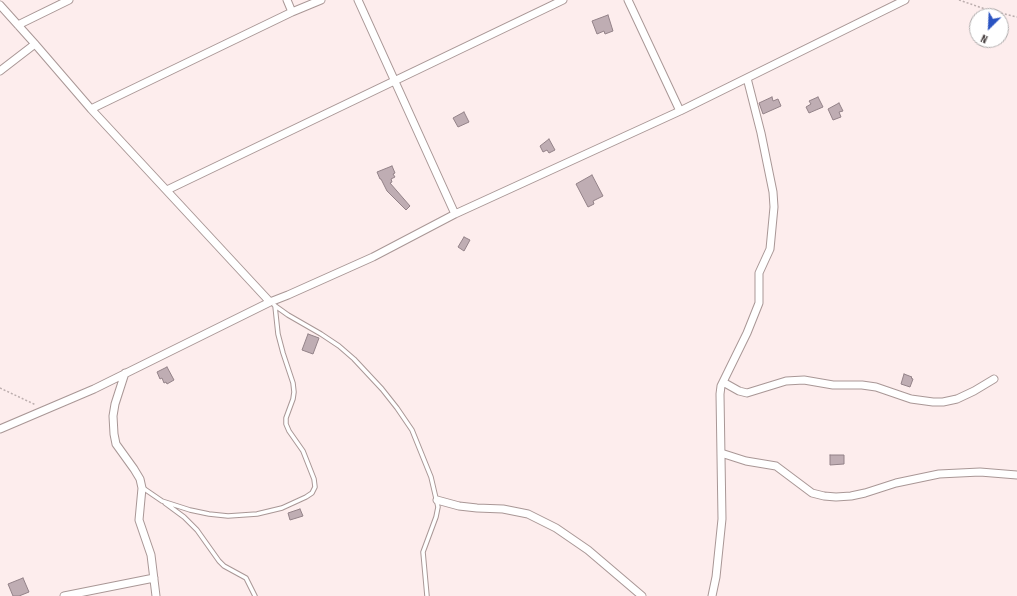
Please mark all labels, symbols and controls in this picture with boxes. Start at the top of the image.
north arrow [969,8,1009,48]
text: N [979,31,990,46]

